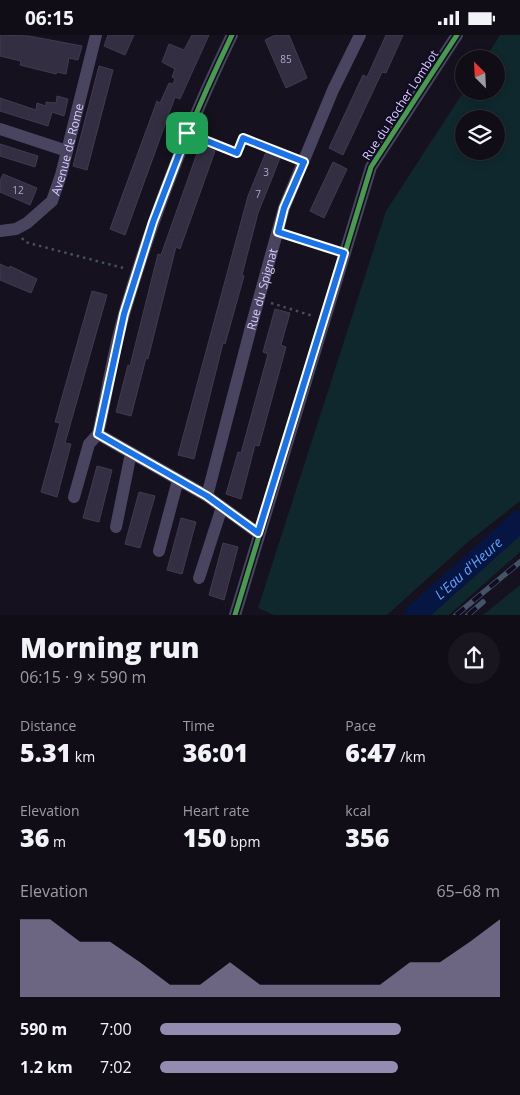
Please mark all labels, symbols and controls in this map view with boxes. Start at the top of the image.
text: 06:15 [25,5,74,31]
street label: Rue du Rocher Lombot [358,47,442,163]
north arrow [455,50,505,100]
map controls [455,50,505,160]
house number: 85 [280,52,292,66]
street label: Avenue de Rome [46,101,87,197]
button: layers [455,110,505,160]
pin [166,112,208,154]
icon: arrive [173,119,201,147]
house number: 3 [263,165,269,179]
house number: 12 [12,183,24,197]
house number: 7 [255,187,261,201]
street label: Rue du Spignat [242,246,281,332]
water label: L'Eau d'Heure [430,532,506,603]
text: Morning run [20,628,200,666]
button: share [448,632,500,684]
text: 06:15 · 9 × 590 m [20,666,146,688]
text: Distance [20,716,76,735]
text: Time [183,716,215,735]
text: Pace [345,716,376,735]
text: 5.31 [20,735,71,769]
text: 36:01 [183,735,248,769]
text: 6:47 [345,735,397,769]
text: km [71,747,95,766]
text: /km [397,747,426,766]
text: Elevation [20,801,79,820]
text: Heart rate [183,801,249,820]
text: kcal [345,801,371,820]
text: 36 [20,820,49,854]
text: 150 [183,820,227,854]
text: 356 [345,820,389,854]
text: m [49,832,66,851]
text: bpm [227,832,260,851]
text: Elevation [20,880,88,902]
text: 65–68 m [436,880,500,902]
text: 590 m [20,1018,67,1040]
text: 7:00 [100,1018,132,1040]
text: 1.2 km [20,1056,73,1078]
text: 7:02 [100,1056,132,1078]

